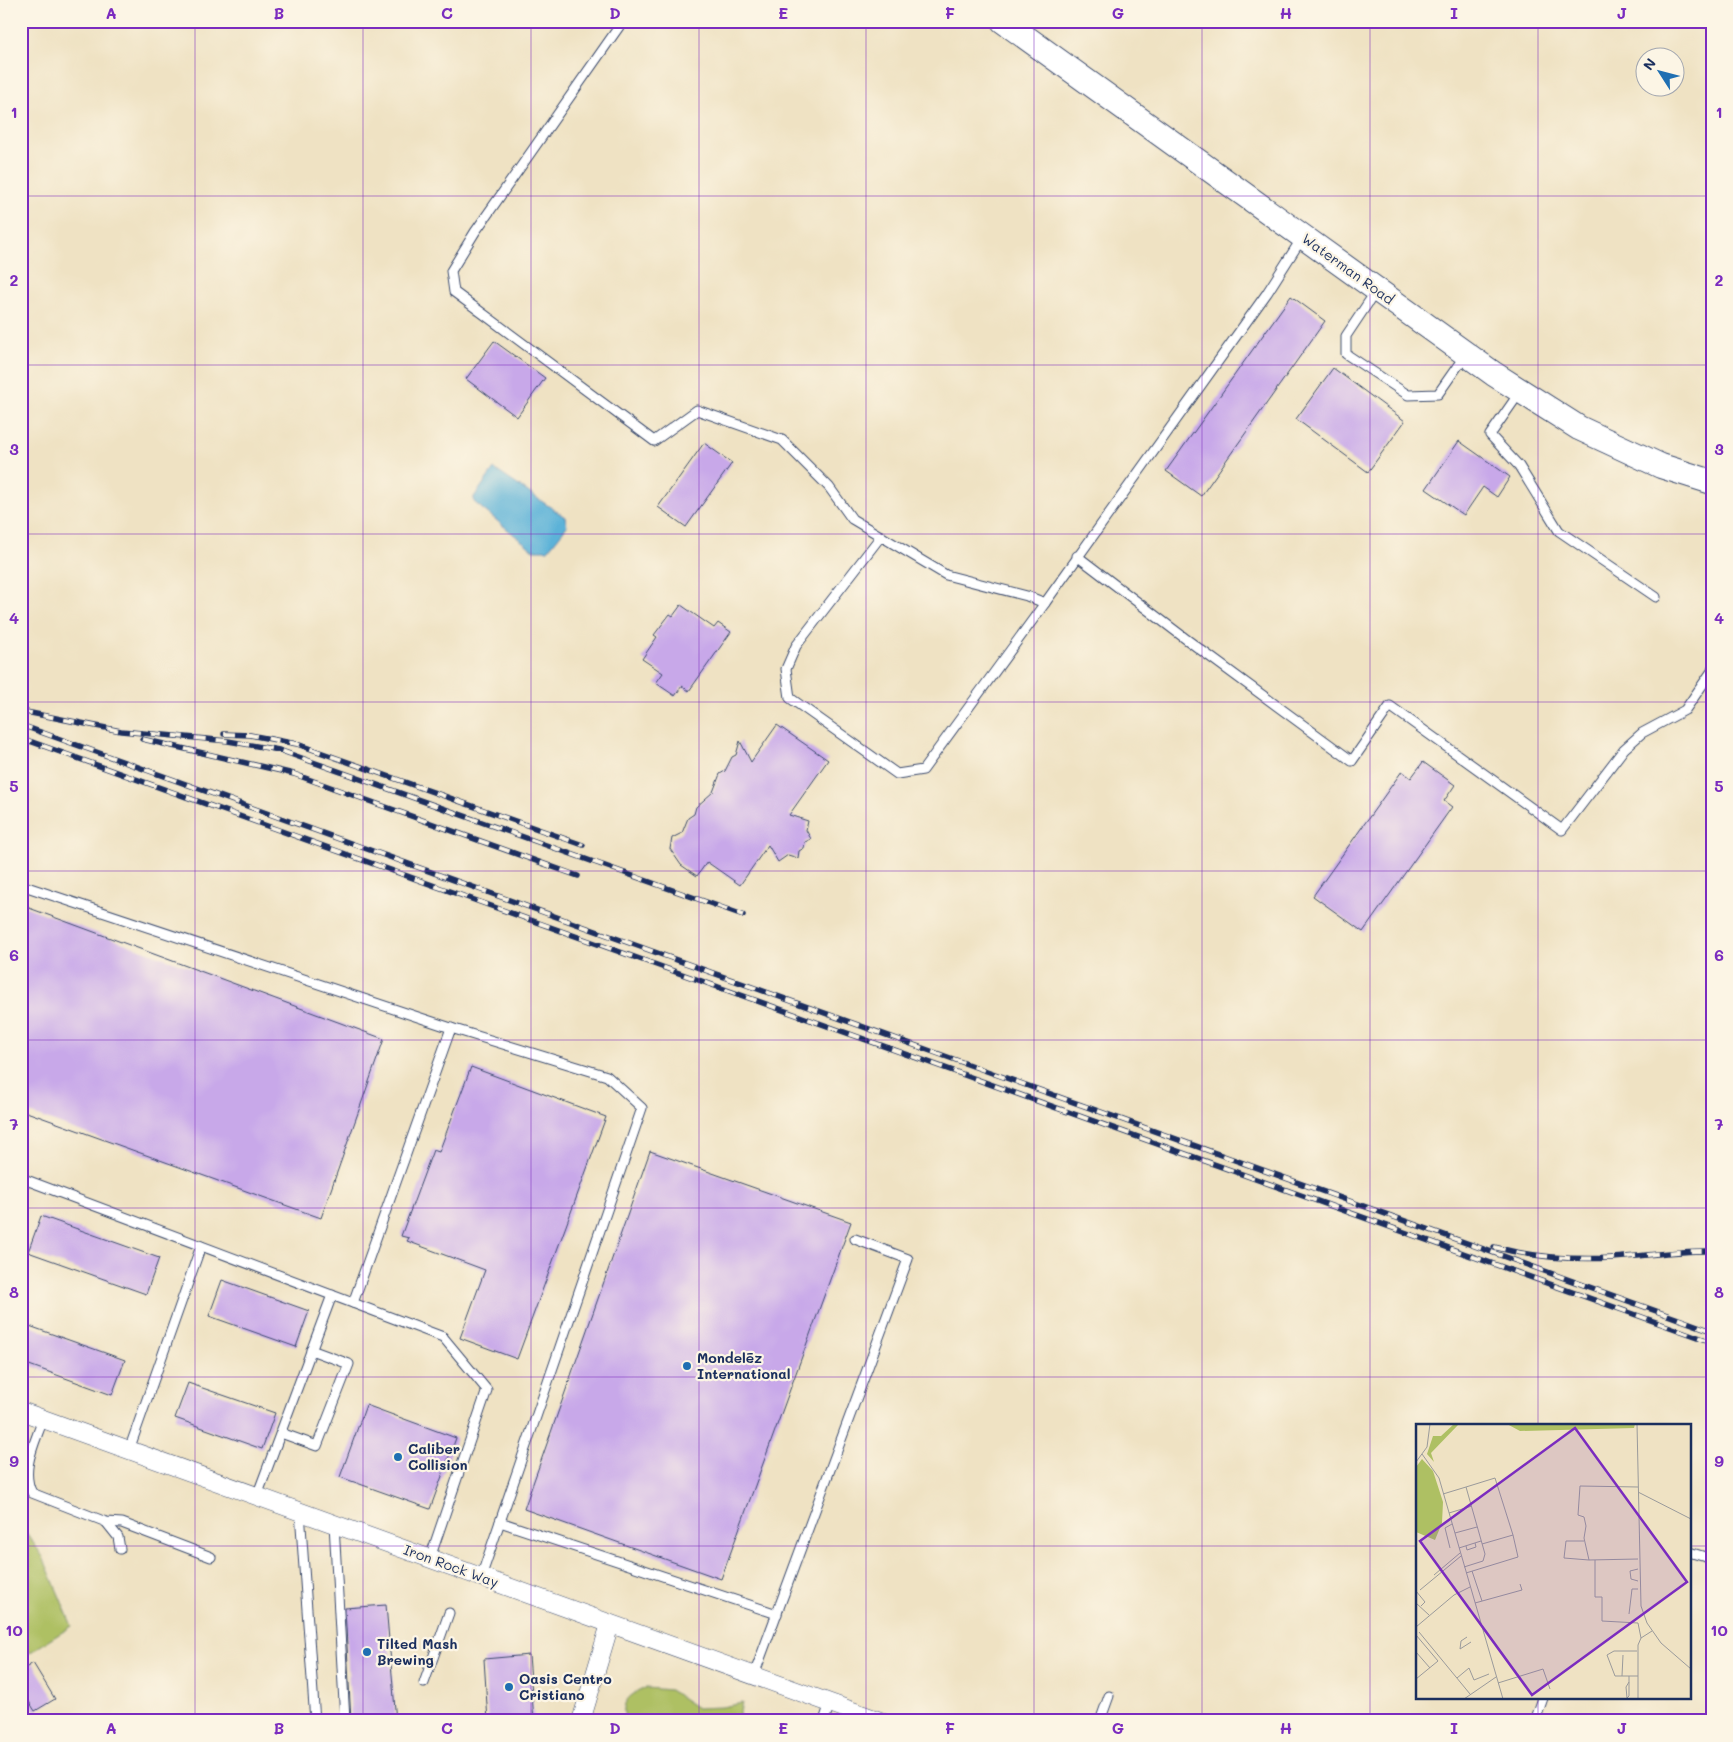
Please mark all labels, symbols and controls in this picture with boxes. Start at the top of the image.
text: A [105,2,117,23]
text: B [274,2,284,23]
text: C [441,2,453,23]
text: D [609,2,621,23]
text: E [778,2,788,23]
text: F [945,2,955,23]
text: G [1112,2,1124,23]
text: H [1280,2,1292,23]
text: I [1450,2,1458,23]
text: J [1617,2,1627,23]
north arrow [1636,48,1686,98]
text: N [1638,54,1660,74]
text: 1 [10,101,18,122]
text: 1 [1715,101,1723,122]
street label: Waterman Road [1298,229,1398,309]
text: 2 [10,269,19,290]
text: 2 [1715,269,1724,290]
text: 3 [9,438,19,459]
text: 3 [1714,438,1724,459]
text: 4 [9,607,19,628]
text: 4 [1714,607,1724,628]
text: 5 [9,775,19,796]
text: 5 [1714,775,1724,796]
text: 6 [9,944,19,965]
text: 6 [1714,944,1724,965]
text: 7 [10,1113,19,1134]
text: 7 [1715,1113,1724,1134]
text: 8 [9,1281,19,1302]
text: 8 [1714,1281,1724,1302]
place label: Mondelēz International [697,1348,791,1383]
marker: Mondelēz International [681,1360,693,1372]
inset map [1416,1424,1690,1700]
place label: Caliber Collision [408,1439,468,1474]
text: 9 [9,1450,19,1471]
text: 9 [1714,1450,1724,1471]
marker: Caliber Collision [392,1451,404,1463]
street label: Iron Rock Way [401,1540,501,1591]
text: 10 [5,1619,23,1640]
text: 10 [1710,1619,1728,1640]
place label: Tilted Mash Brewing [377,1634,457,1669]
marker: Tilted Mash Brewing [361,1646,373,1658]
place label: Oasis Centro Cristiano [519,1669,612,1704]
marker: Oasis Centro Cristiano [503,1681,515,1693]
text: A [105,1717,117,1738]
text: B [274,1717,284,1738]
text: C [441,1717,453,1738]
text: D [609,1717,621,1738]
text: E [778,1717,788,1738]
text: F [945,1717,955,1738]
text: G [1112,1717,1124,1738]
text: H [1280,1717,1292,1738]
text: I [1450,1717,1458,1738]
text: J [1617,1717,1627,1738]

